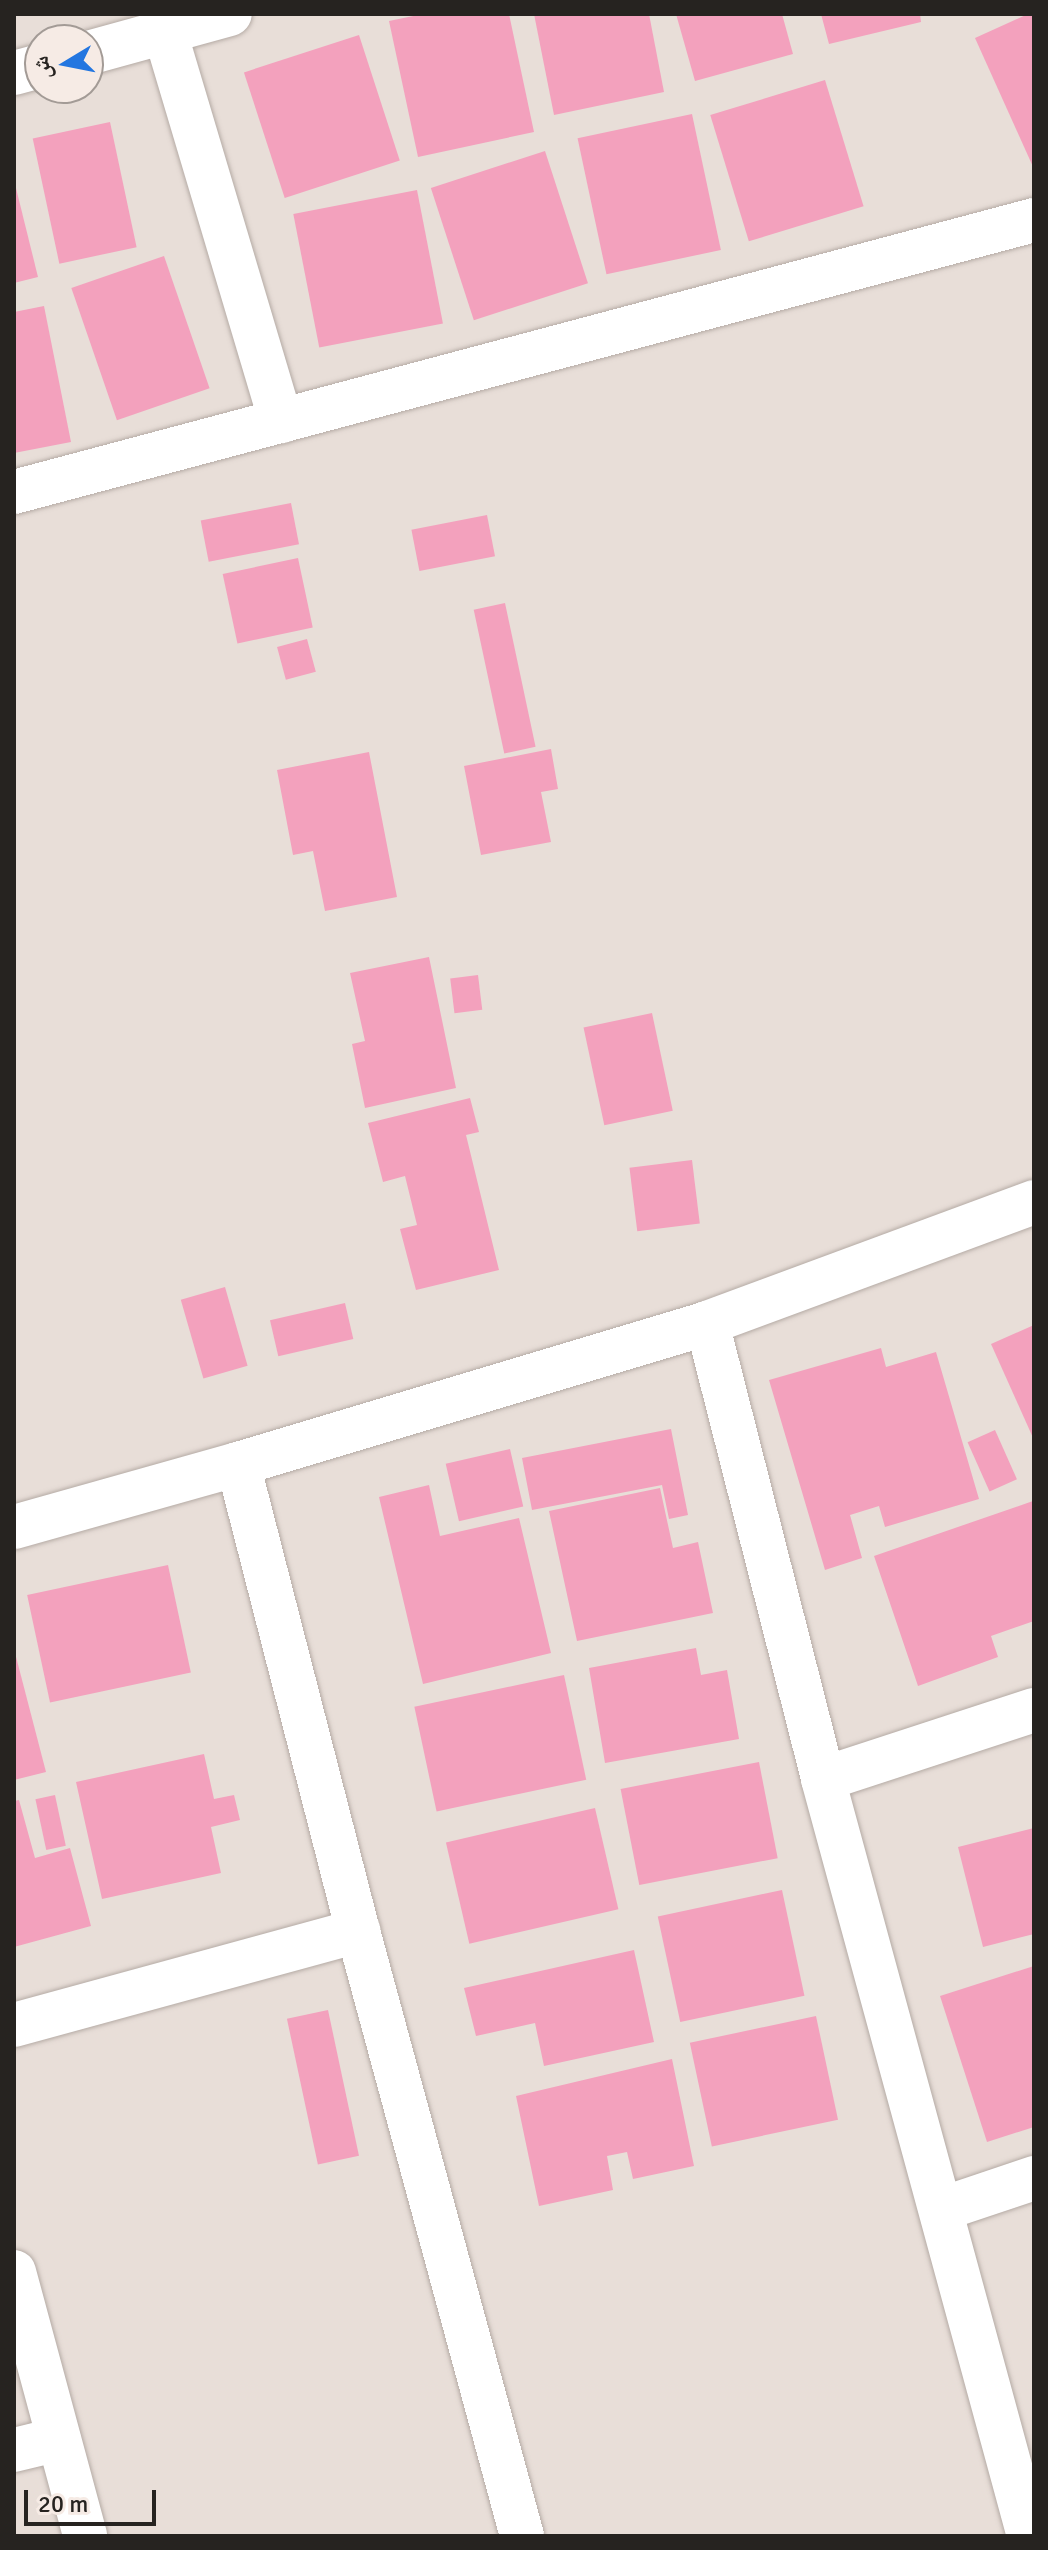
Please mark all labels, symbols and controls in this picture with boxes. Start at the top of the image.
north arrow [24,24,104,104]
text: ش [27,54,57,82]
scale bar [28,2474,160,2524]
text: 20 m [38,2489,88,2519]

